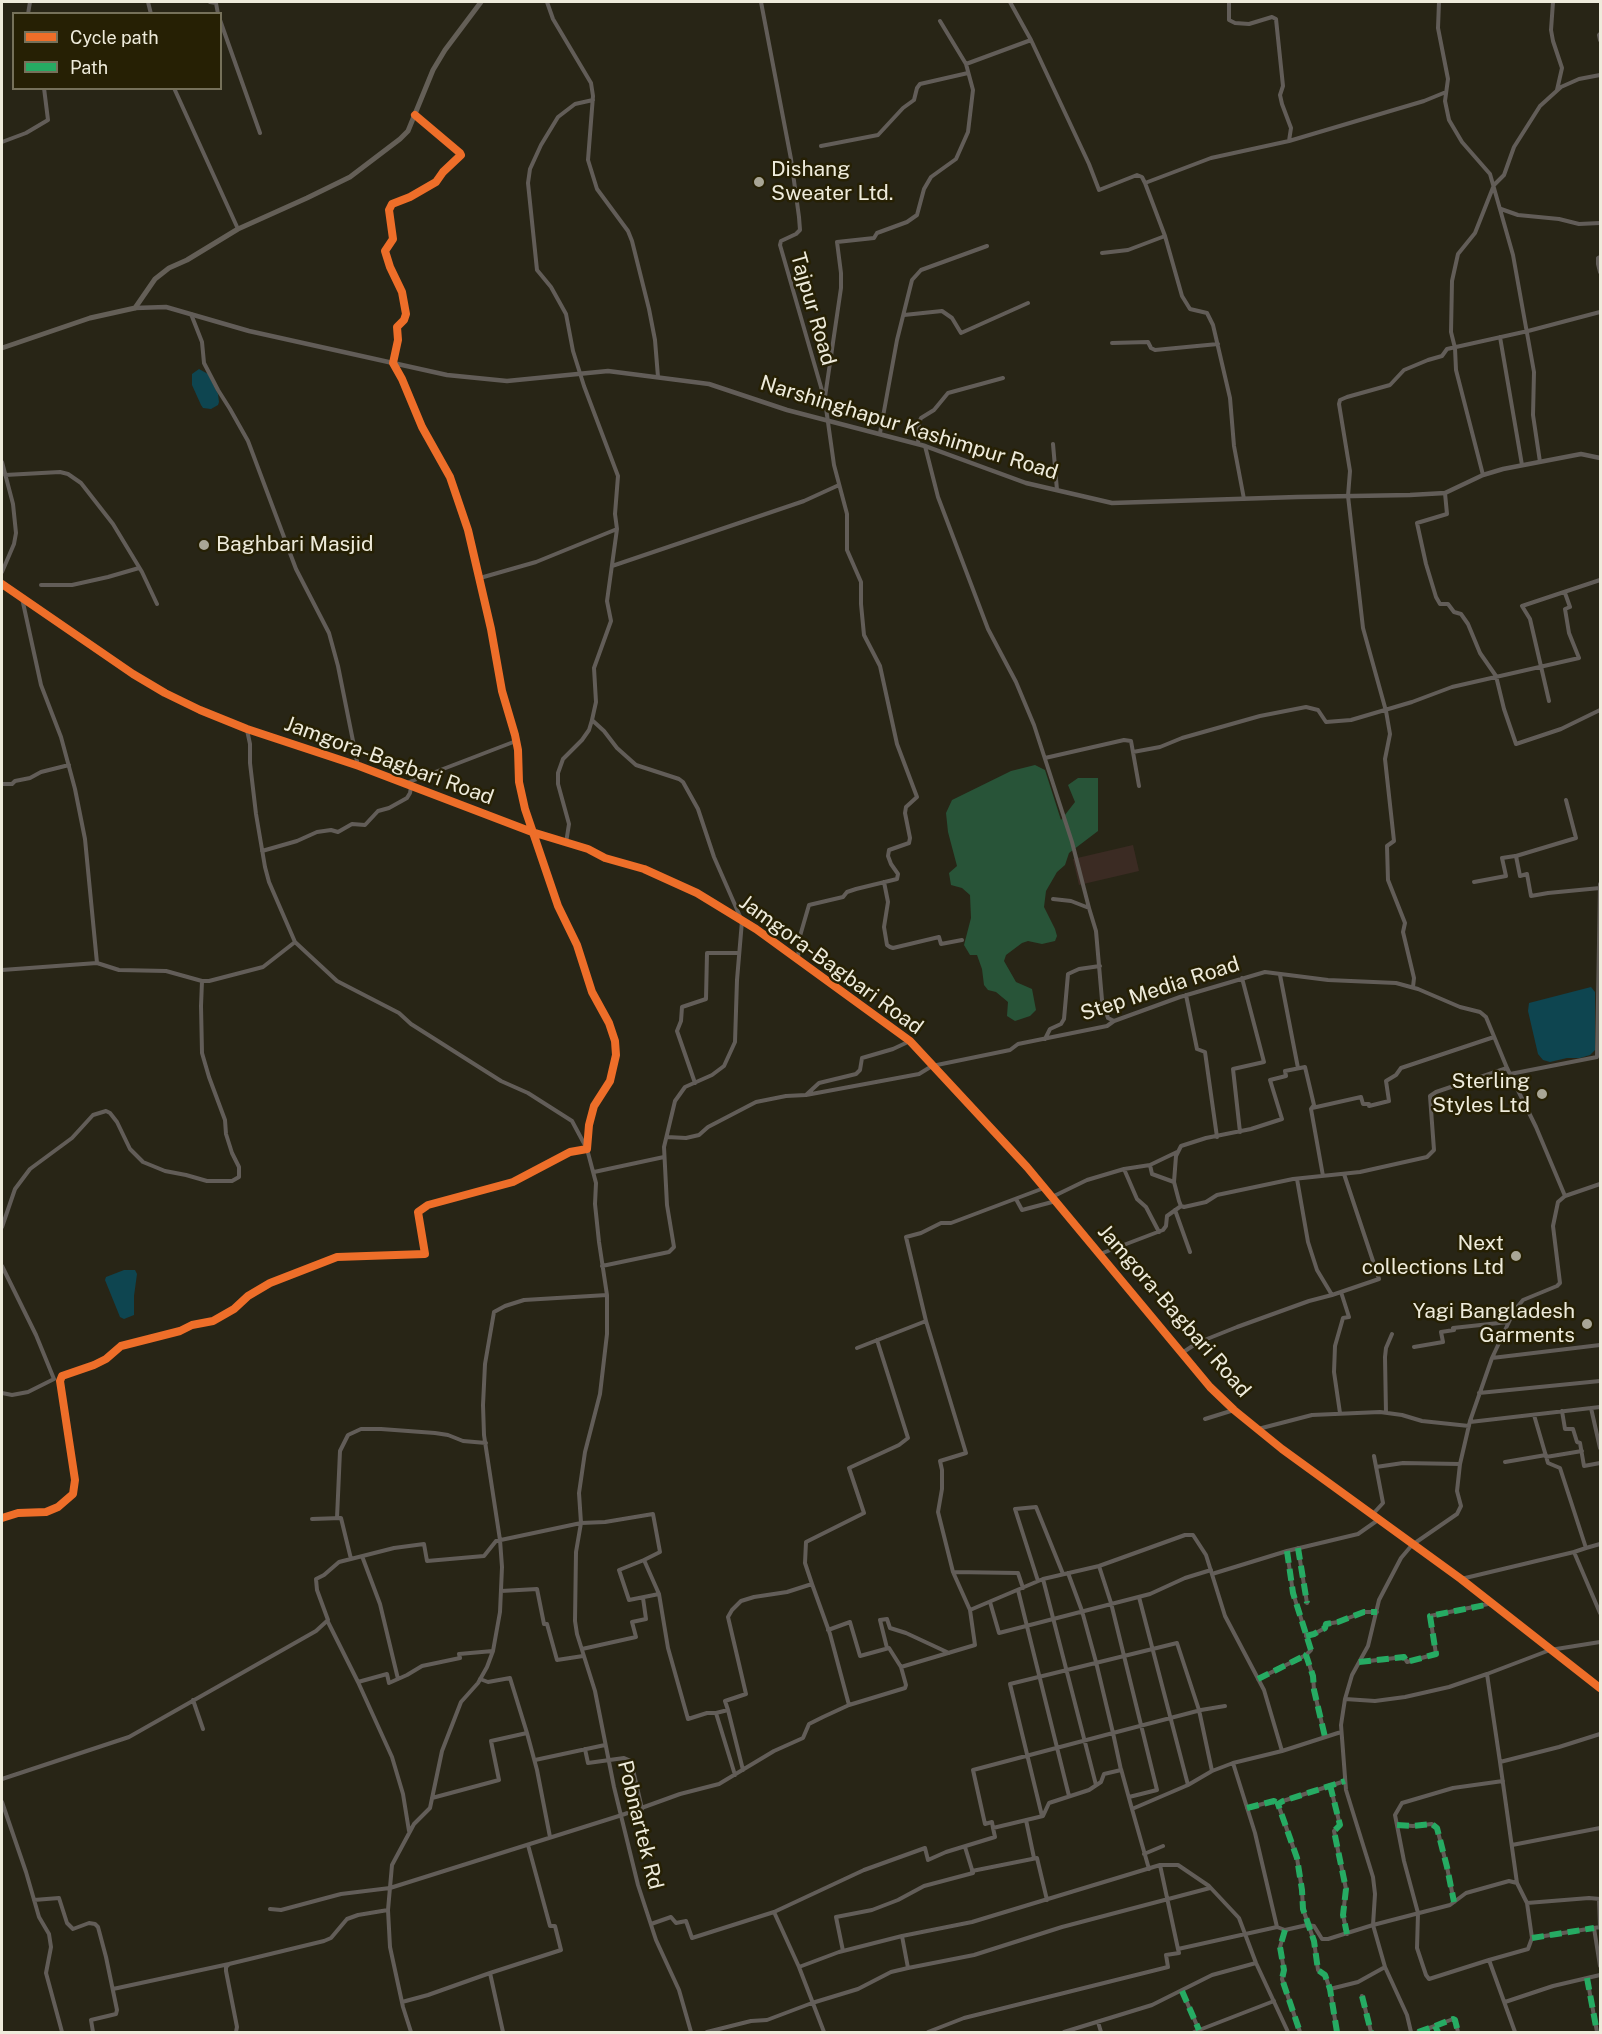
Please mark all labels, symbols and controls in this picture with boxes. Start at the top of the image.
legend [12,12,222,90]
text: Cycle path [70,27,159,48]
text: Path [70,57,108,78]
place label: Dishang Sweater Ltd. [771,157,894,207]
marker: Dishang Sweater Ltd. [752,175,766,189]
street label: Tajpur Road [785,250,841,368]
street label: Narshinghapur Kashimpur Road [757,371,1061,485]
place label: Baghbari Masjid [216,532,373,558]
marker: Baghbari Masjid [197,538,211,552]
street label: Jamgora-Bagbari Road [281,711,497,811]
street label: Jamgora-Bagbari Road [734,890,928,1040]
street label: Step Media Road [1077,951,1243,1027]
place label: Sterling Styles Ltd [1432,1069,1530,1119]
marker: Sterling Styles Ltd [1535,1087,1549,1101]
street label: Jamgora-Bagbari Road [1092,1219,1256,1403]
place label: Next collections Ltd [1362,1231,1504,1281]
marker: Next collections Ltd [1509,1249,1523,1263]
place label: Yagi Bangladesh Garments [1413,1299,1575,1349]
marker: Yagi Bangladesh Garments [1580,1317,1594,1331]
street label: Pobnartek Rd [612,1758,668,1892]

